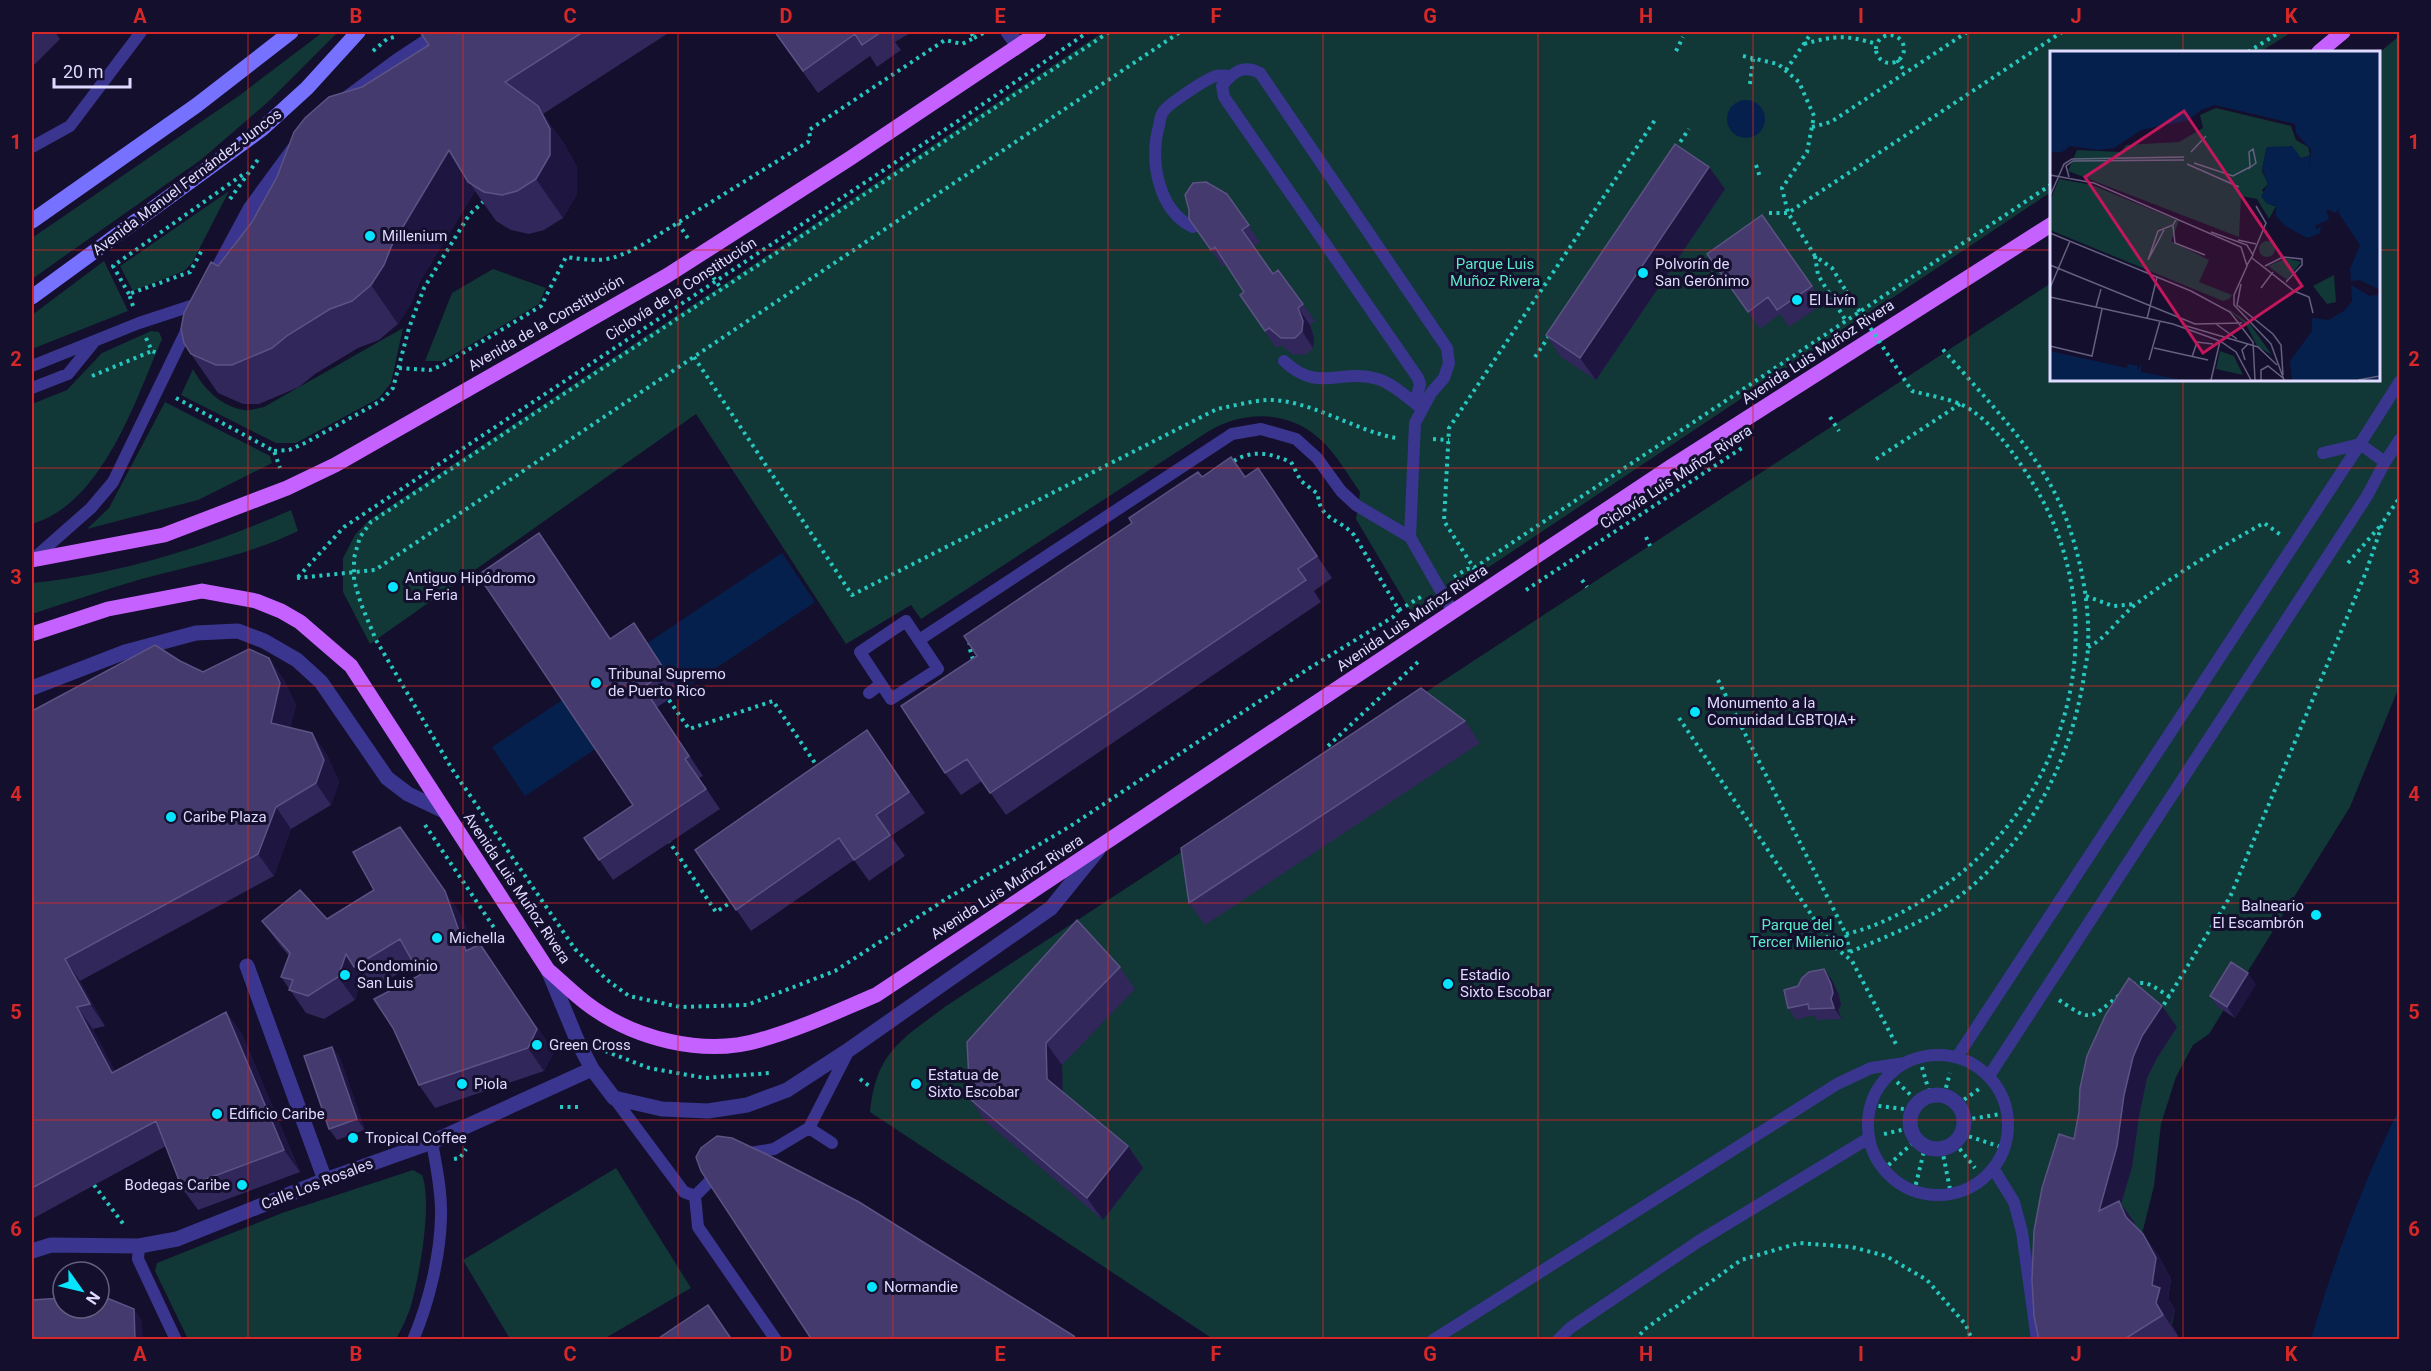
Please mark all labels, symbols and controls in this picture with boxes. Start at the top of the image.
text: A [133,4,147,28]
text: B [350,4,362,28]
text: C [563,4,577,28]
text: D [780,4,793,28]
text: E [994,4,1006,28]
text: F [1211,4,1222,28]
text: G [1423,4,1437,28]
text: H [1639,4,1653,28]
text: I [1858,4,1864,28]
text: J [2070,4,2082,28]
text: K [2285,4,2298,28]
scale bar [54,51,130,89]
inset map [2050,51,2380,381]
text: 20 m [63,61,103,82]
street label: Avenida Manuel Fernández Juncos [89,105,285,259]
text: 1 [10,130,22,154]
text: 1 [2408,130,2420,154]
place label: Millenium [382,227,447,245]
marker: Millenium [363,229,377,243]
street label: Ciclovía de la Constitución [602,233,760,345]
park label: Parque Luis Muñoz Rivera [1450,255,1540,290]
place label: Polvorín de San Gerónimo [1655,255,1749,290]
marker: Polvorín de San Gerónimo [1636,266,1650,280]
street label: Avenida de la Constitución [465,271,627,375]
place label: El Livín [1809,291,1856,309]
marker: El Livín [1790,293,1804,307]
street label: Avenida Luis Muñoz Rivera [1738,296,1898,408]
text: 2 [10,347,22,371]
text: 2 [2408,347,2420,371]
street label: Ciclovía Luis Muñoz Rivera [1597,421,1755,533]
street label: Avenida Luis Muñoz Rivera [1333,561,1491,675]
text: 3 [10,565,22,589]
text: 3 [2408,565,2420,589]
place label: Antiguo Hipódromo La Feria [405,569,536,604]
marker: Antiguo Hipódromo La Feria [386,580,400,594]
place label: Tribunal Supremo de Puerto Rico [608,665,726,700]
marker: Tribunal Supremo de Puerto Rico [589,676,603,690]
place label: Monumento a la Comunidad LGBTQIA+ [1707,694,1856,729]
marker: Monumento a la Comunidad LGBTQIA+ [1688,705,1702,719]
text: 4 [10,782,22,806]
text: 4 [2408,782,2420,806]
place label: Caribe Plaza [183,808,267,826]
street label: Avenida Luis Muñoz Rivera [460,809,574,967]
marker: Caribe Plaza [164,810,178,824]
street label: Avenida Luis Muñoz Rivera [927,831,1087,943]
place label: Balneario El Escambrón [2212,897,2304,932]
marker: Balneario El Escambrón [2309,908,2323,922]
park label: Parque del Tercer Milenio [1750,916,1844,951]
place label: Michella [449,929,505,947]
marker: Michella [430,931,444,945]
place label: Condominio San Luis [357,957,438,992]
place label: Estadio Sixto Escobar [1460,966,1551,1001]
marker: Condominio San Luis [338,968,352,982]
marker: Estadio Sixto Escobar [1441,977,1455,991]
text: 5 [10,1000,22,1024]
text: 5 [2408,1000,2420,1024]
place label: Green Cross [549,1036,631,1054]
marker: Green Cross [530,1038,544,1052]
place label: Estatua de Sixto Escobar [928,1066,1019,1101]
place label: Piola [474,1075,507,1093]
marker: Piola [455,1077,469,1091]
marker: Estatua de Sixto Escobar [909,1077,923,1091]
place label: Edificio Caribe [229,1105,325,1123]
marker: Edificio Caribe [210,1107,224,1121]
place label: Tropical Coffee [365,1129,467,1147]
marker: Tropical Coffee [346,1131,360,1145]
street label: Calle Los Rosales [259,1154,375,1214]
place label: Bodegas Caribe [125,1176,230,1194]
marker: Bodegas Caribe [235,1178,249,1192]
text: 6 [10,1217,22,1241]
text: 6 [2408,1217,2420,1241]
north arrow [51,1260,111,1320]
place label: Normandie [884,1278,958,1296]
marker: Normandie [865,1280,879,1294]
text: N [82,1288,104,1308]
text: A [133,1342,147,1366]
text: B [350,1342,362,1366]
text: C [563,1342,577,1366]
text: D [780,1342,793,1366]
text: E [994,1342,1006,1366]
text: F [1211,1342,1222,1366]
text: G [1423,1342,1437,1366]
text: H [1639,1342,1653,1366]
text: I [1858,1342,1864,1366]
text: J [2070,1342,2082,1366]
text: K [2285,1342,2298,1366]

